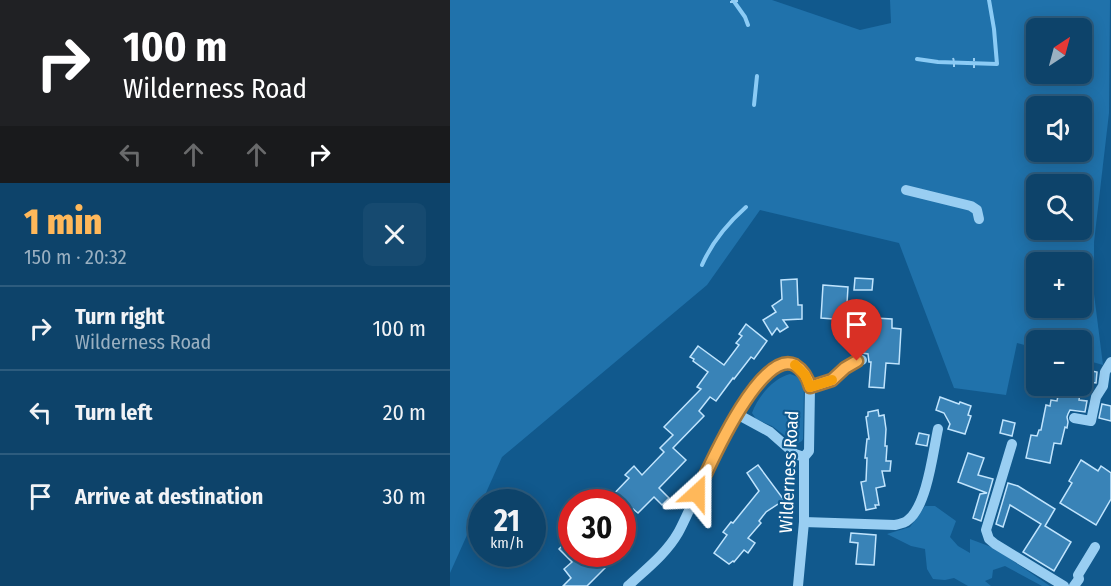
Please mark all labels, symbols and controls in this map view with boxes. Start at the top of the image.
north arrow [1026,18,1092,84]
map controls [1026,18,1092,396]
text: 100 m [123,22,227,72]
icon: right [24,24,102,102]
text: Wilderness Road [123,73,307,105]
button: sound [1026,96,1092,162]
icon: left [114,138,147,171]
icon: ahead [177,138,210,171]
icon: ahead [240,138,273,171]
icon: right [303,138,336,171]
button: search [1026,174,1092,240]
text: 1 min [24,200,102,244]
button: close [363,203,426,266]
text: 150 m · 20:32 [24,245,126,269]
button: + [1026,252,1092,318]
pin [831,299,882,361]
text: Turn right [75,303,164,330]
icon: arrive [840,308,873,341]
icon: right [24,312,57,345]
text: 100 m [372,315,426,342]
text: Wilderness Road [75,330,211,354]
button: − [1026,330,1092,396]
icon: left [24,396,57,429]
text: Turn left [75,399,153,426]
text: 20 m [383,399,426,426]
street label: Wilderness Road [775,410,803,534]
position arrow [665,461,729,525]
icon: arrive [24,480,57,513]
text: Arrive at destination [75,483,263,510]
text: 30 m [383,483,426,510]
speed limit sign: 30 [558,489,636,567]
text: 21 [494,503,520,539]
text: km/h [490,534,524,552]

